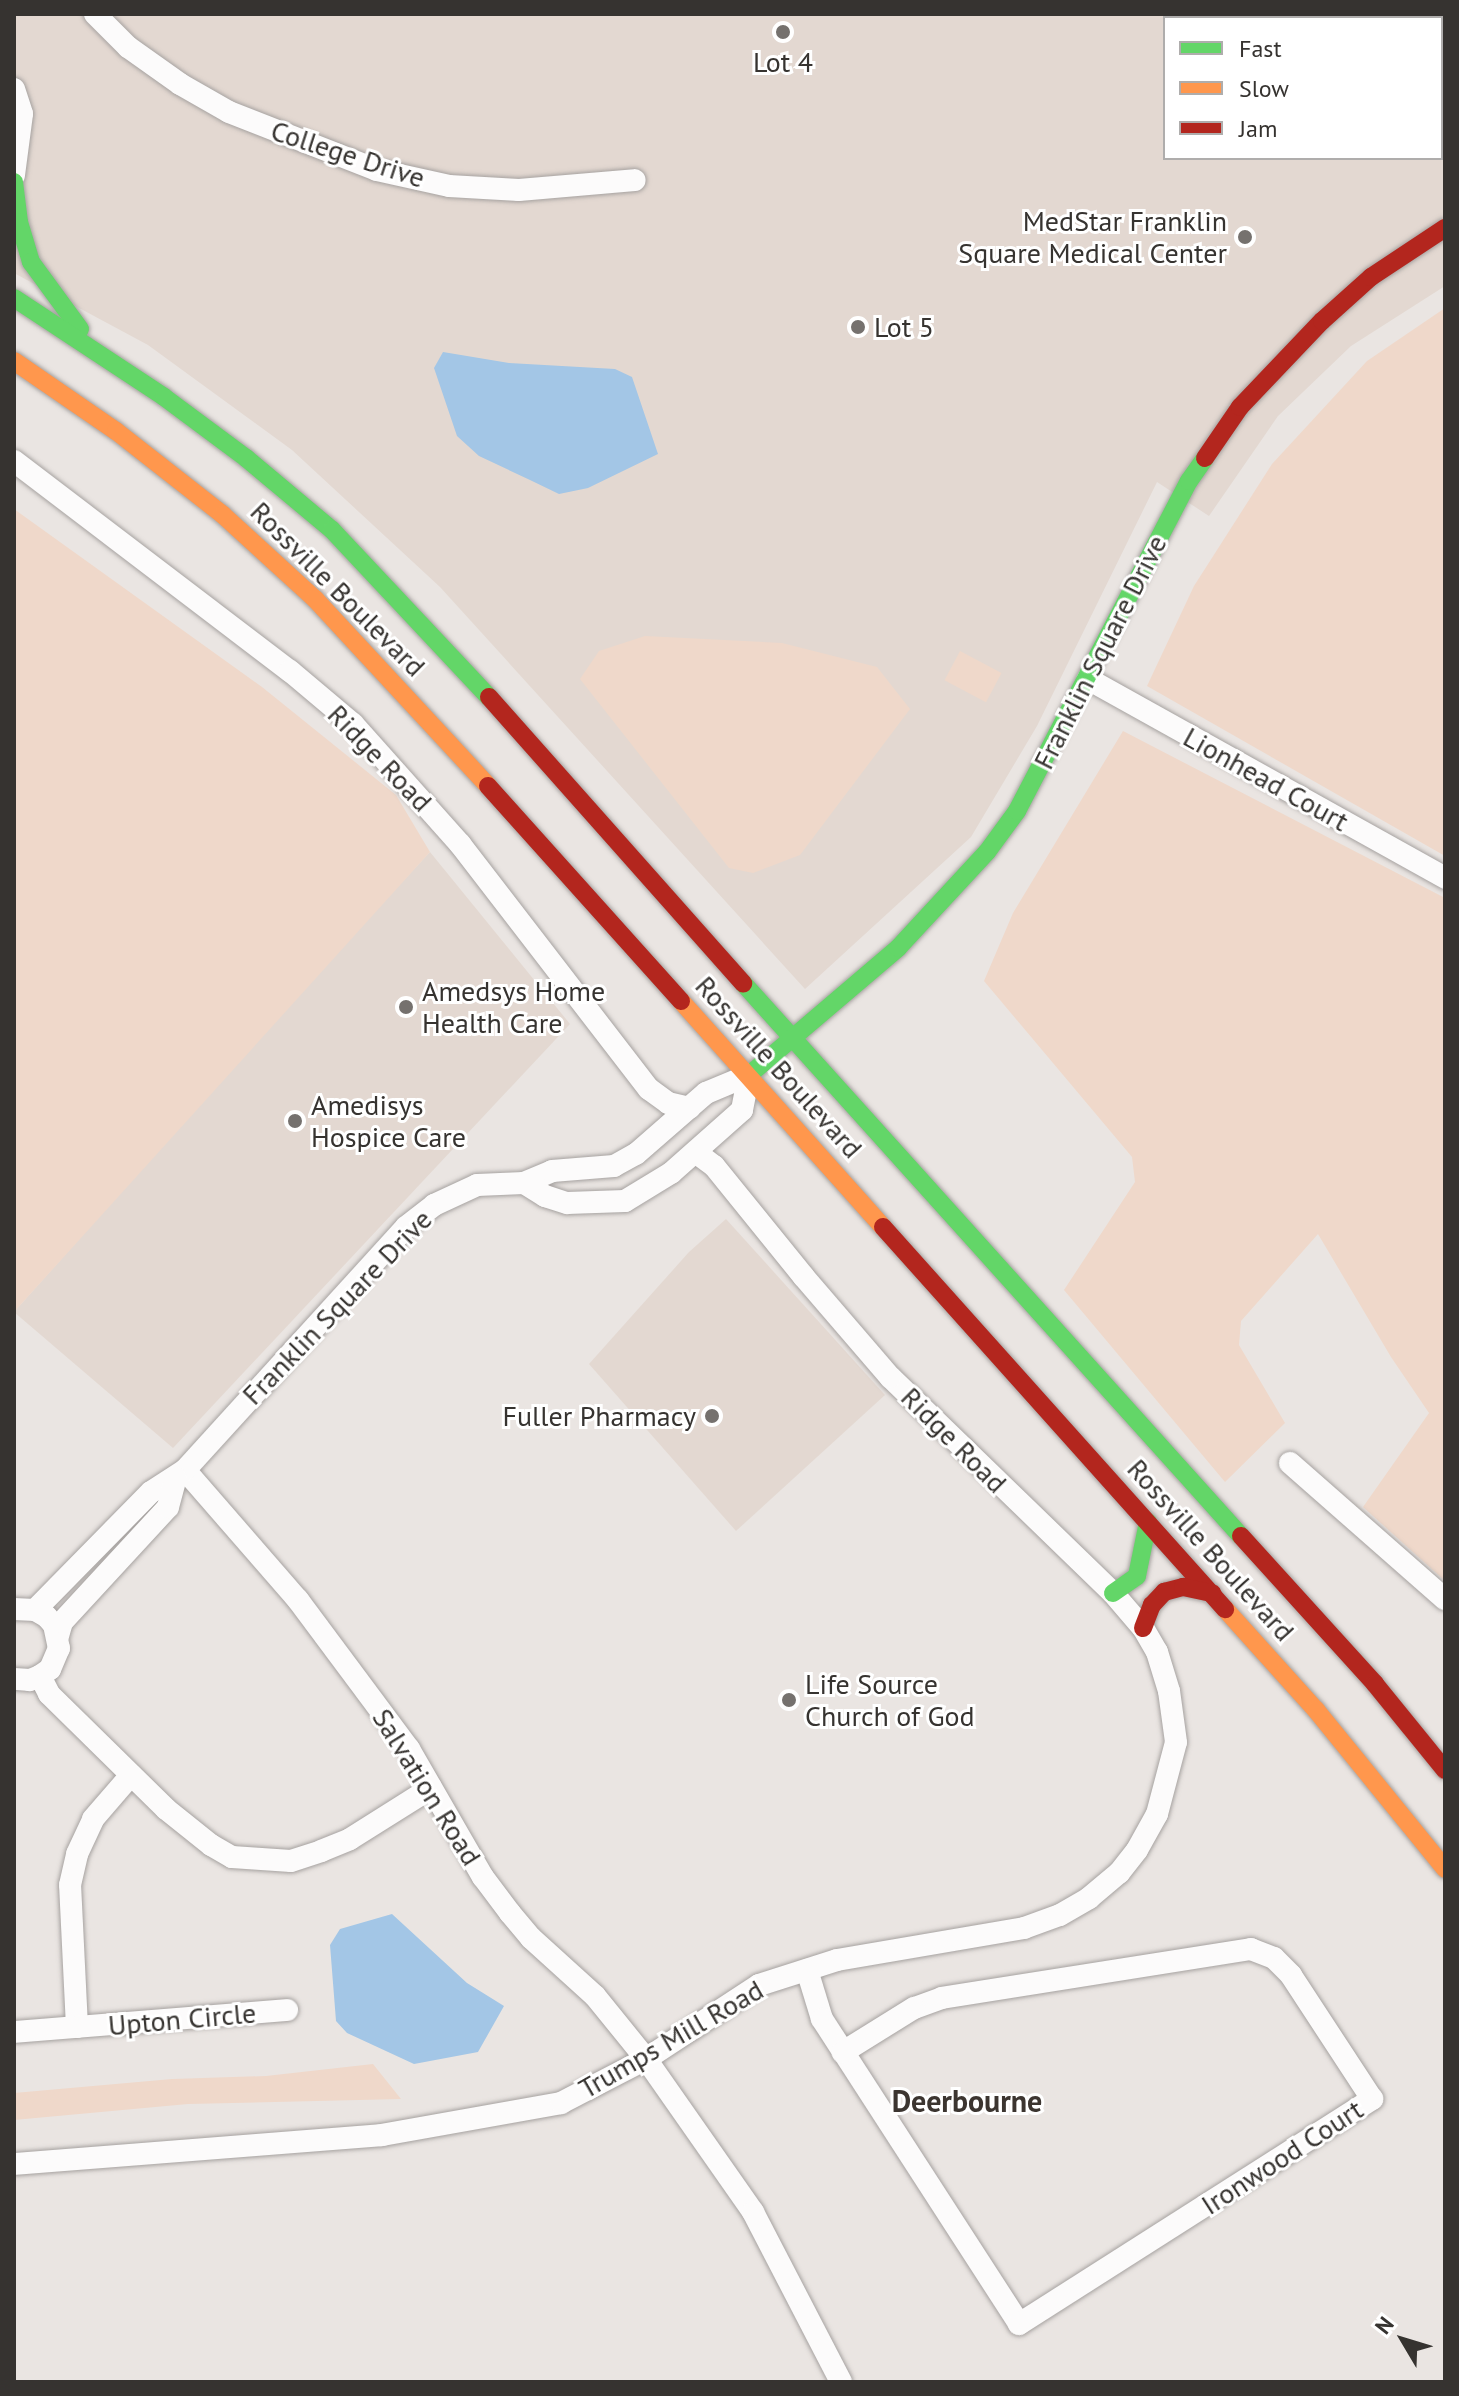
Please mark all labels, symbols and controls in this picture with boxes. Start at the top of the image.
legend [1163,16,1443,160]
marker: Lot 4 [774,23,792,41]
text: Fast [1239,33,1282,64]
place label: Lot 4 [753,45,813,79]
text: Slow [1239,73,1289,104]
street label: College Drive [267,113,429,195]
text: Jam [1239,113,1277,144]
place label: MedStar Franklin Square Medical Center [958,204,1227,270]
marker: MedStar Franklin Square Medical Center [1234,226,1256,248]
place label: Lot 5 [874,310,934,344]
marker: Lot 5 [849,318,867,336]
street label: Rossville Boulevard [244,495,432,683]
street label: Franklin Square Drive [1026,529,1174,775]
street label: Ridge Road [321,698,439,818]
street label: Lionhead Court [1178,720,1354,838]
street label: Rossville Boulevard [689,969,869,1165]
place label: Amedsys Home Health Care [422,974,605,1040]
marker: Amedsys Home Health Care [397,998,415,1016]
place label: Amedisys Hospice Care [311,1088,466,1154]
marker: Amedisys Hospice Care [286,1112,304,1130]
street label: Franklin Square Drive [235,1203,439,1411]
street label: Ridge Road [894,1380,1014,1500]
place label: Fuller Pharmacy [503,1399,696,1433]
marker: Fuller Pharmacy [703,1407,721,1425]
street label: Rossville Boulevard [1121,1452,1301,1648]
place label: Life Source Church of God [805,1667,975,1733]
marker: Life Source Church of God [780,1691,798,1709]
street label: Salvation Road [365,1702,489,1872]
street label: Trumps Mill Road [573,1973,769,2105]
street label: Upton Circle [107,1996,257,2042]
district label: Deerbourne [892,2083,1042,2119]
street label: Ironwood Court [1195,2092,1369,2222]
north arrow [1363,2300,1443,2380]
text: N [1369,2311,1400,2340]

